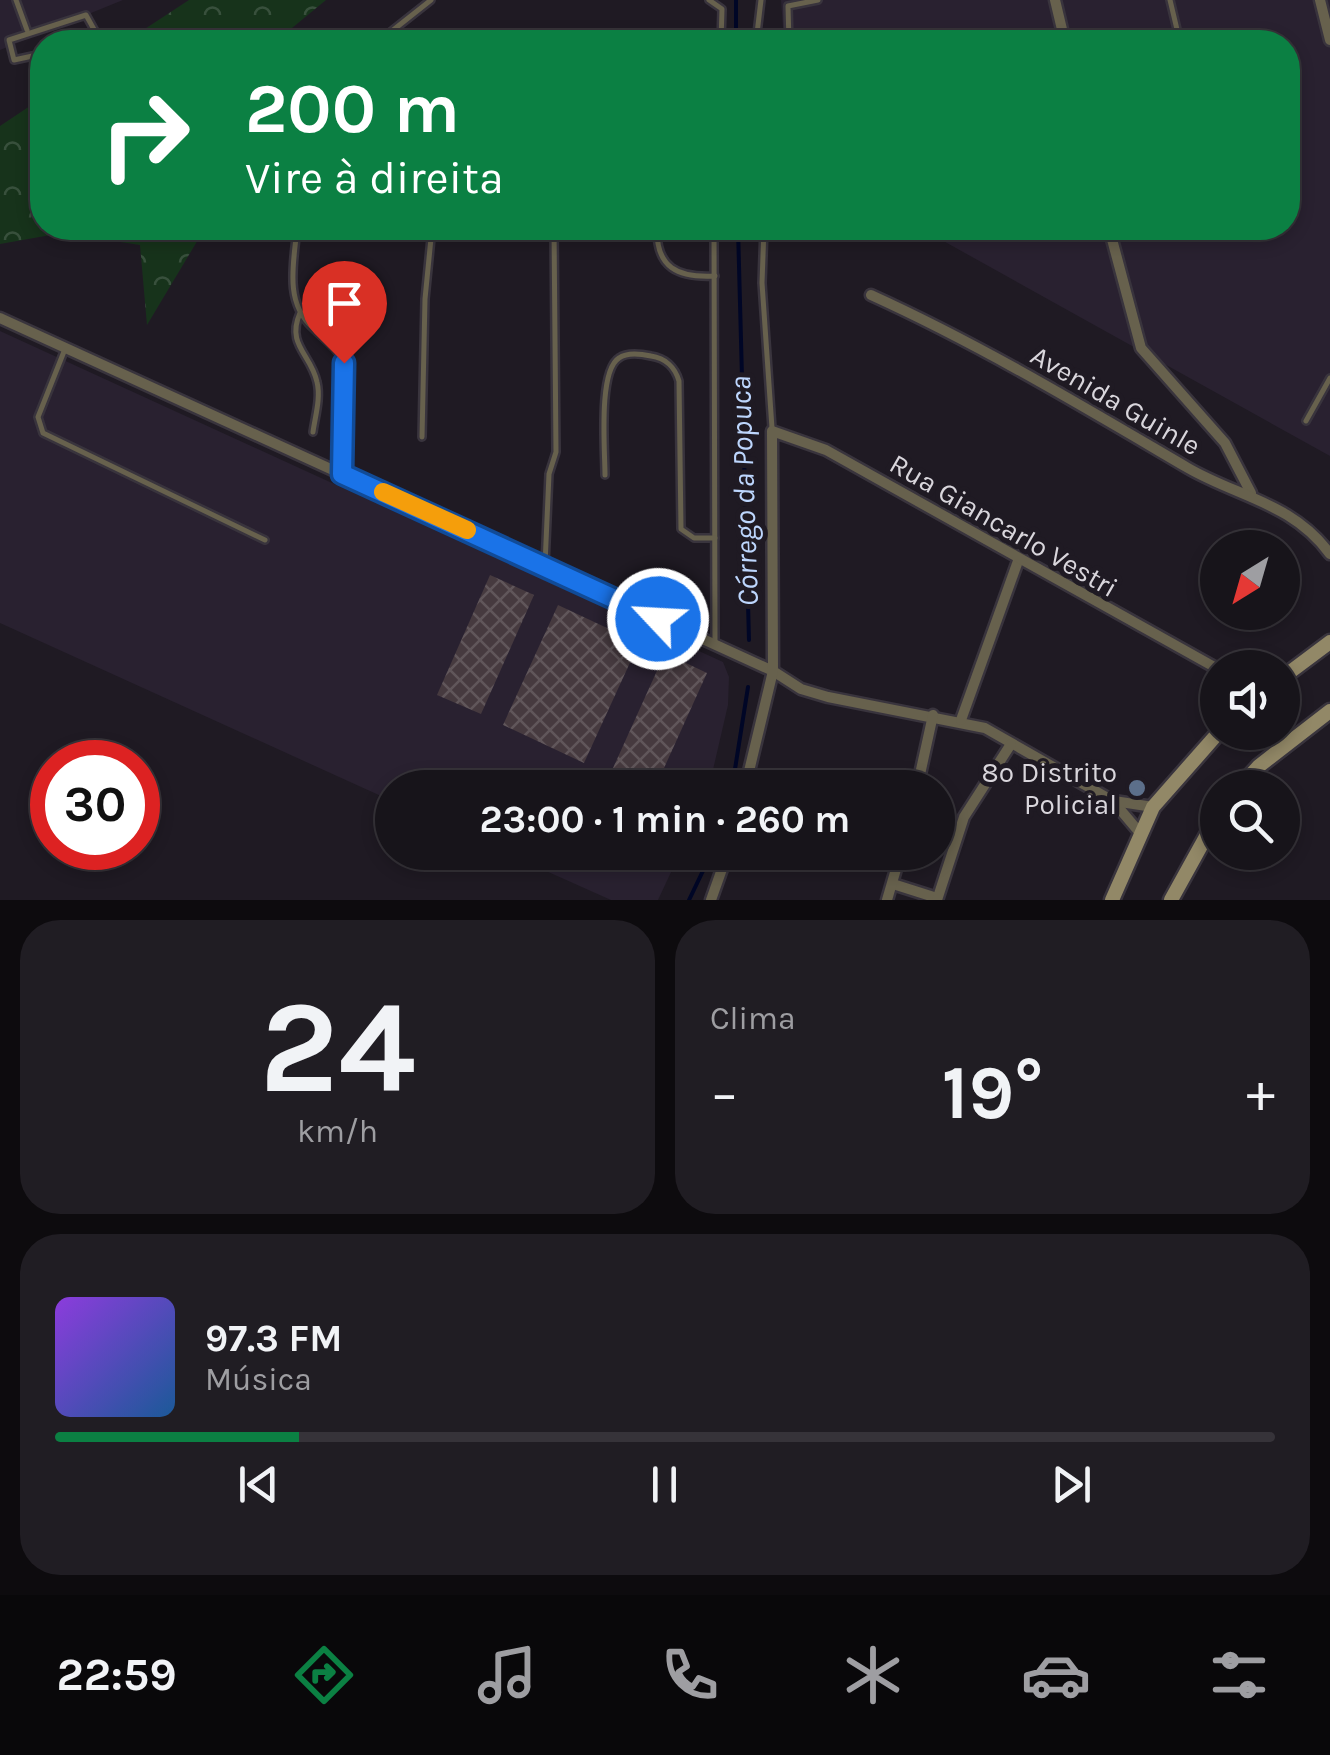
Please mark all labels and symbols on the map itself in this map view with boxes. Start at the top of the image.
pin [302,261,387,364]
street label: Avenida Guinle [1025,339,1206,462]
water label: Córrego da Popuca [722,375,766,607]
street label: Rua Giancarlo Vestri [884,447,1124,604]
north arrow [1200,530,1300,630]
position arrow [606,567,710,671]
speed limit sign: 30 [30,740,160,870]
place label: 8º Distrito Policial [981,756,1117,821]
marker: 8º Distrito Policial [1126,777,1148,799]

